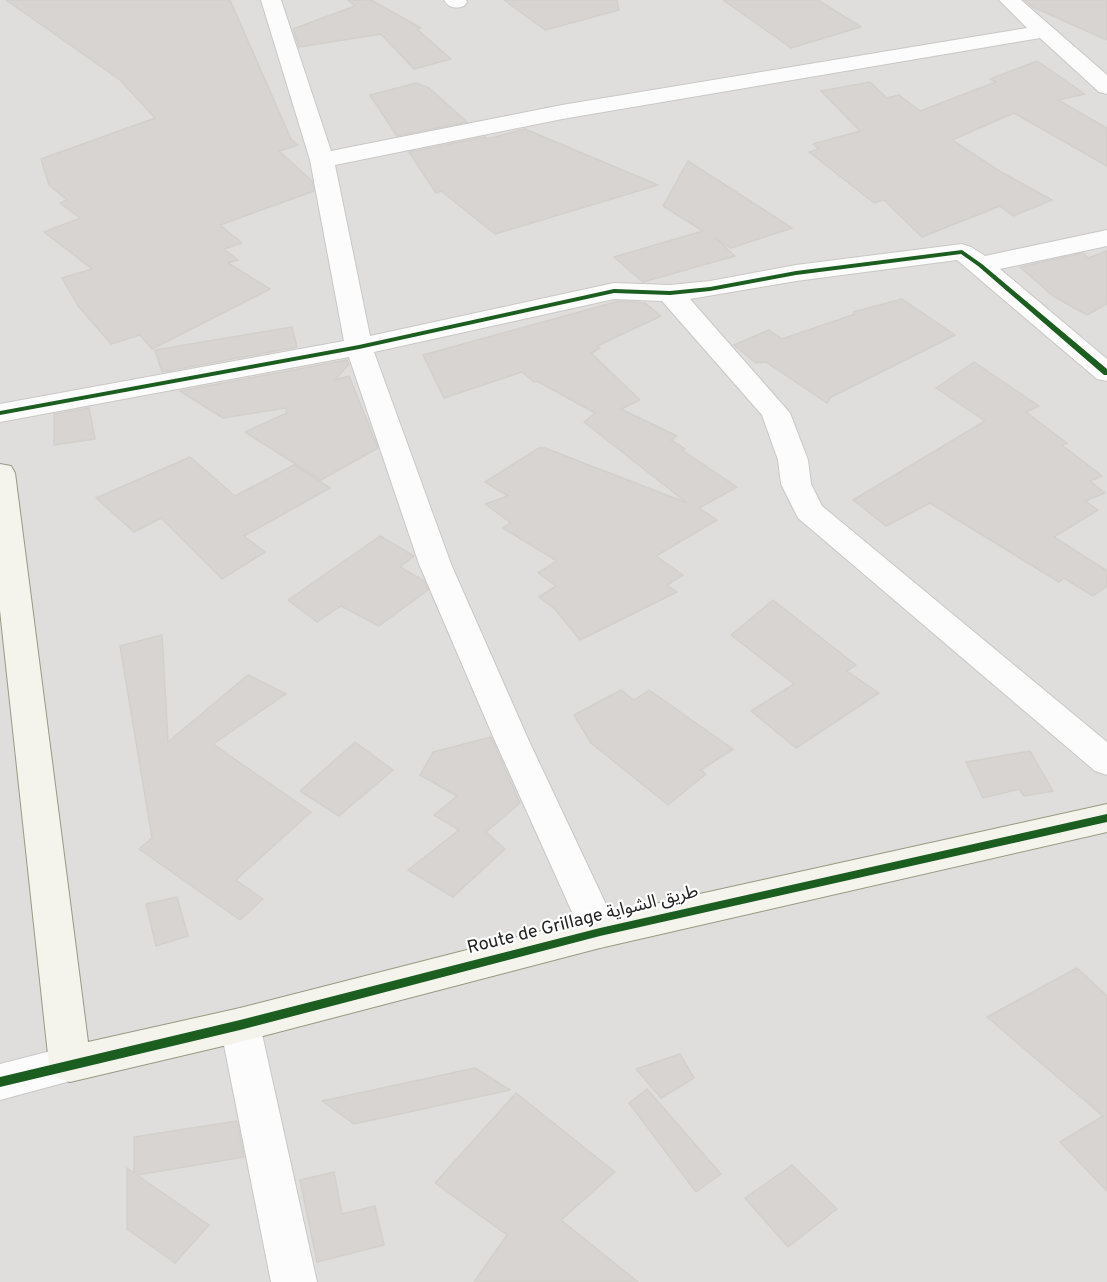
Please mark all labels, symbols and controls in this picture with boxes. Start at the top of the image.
street label: Route de Grillage طريق الشواية [465,882,701,960]

